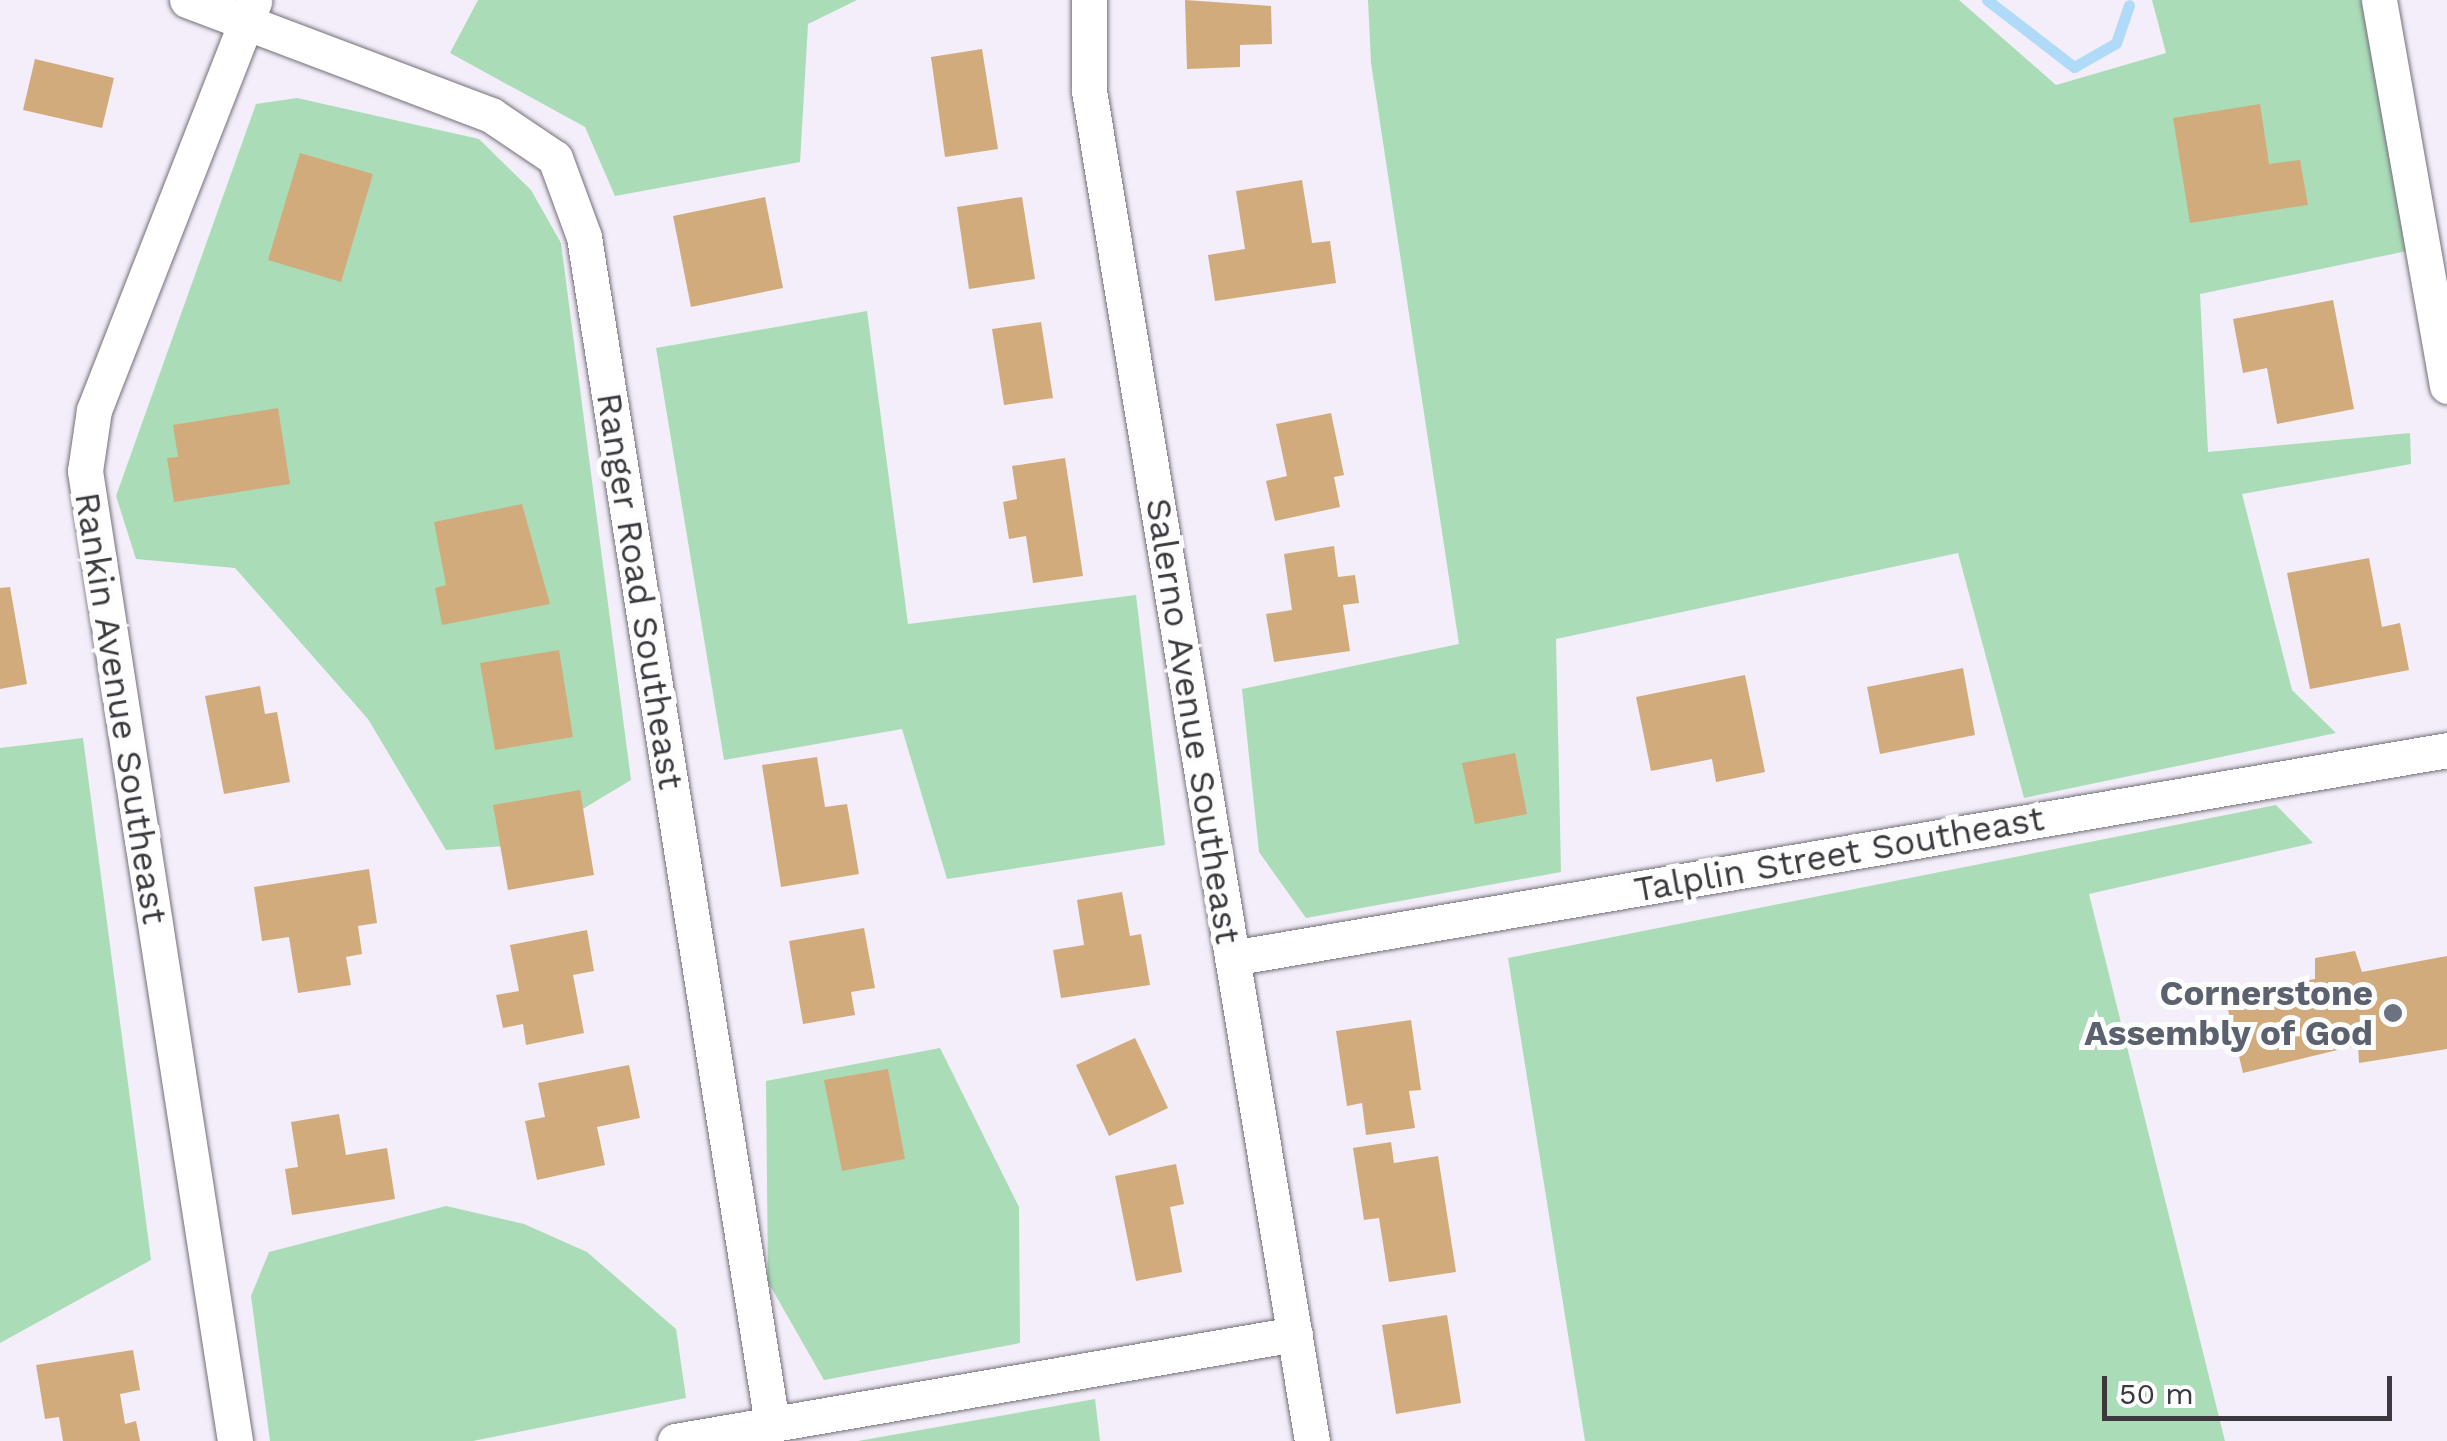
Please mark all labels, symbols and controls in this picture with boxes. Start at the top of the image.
street label: Ranger Road Southeast [588,389,692,793]
street label: Rankin Avenue Southeast [66,489,176,927]
street label: Salerno Avenue Southeast [1137,495,1249,947]
street label: Talplin Street Southeast [1631,797,2047,911]
place label: Cornerstone Assembly of God [2083,972,2373,1054]
marker: Cornerstone Assembly of God [2382,1002,2404,1024]
scale bar [2107,1356,2397,1418]
text: 50 m [2119,1376,2194,1411]

